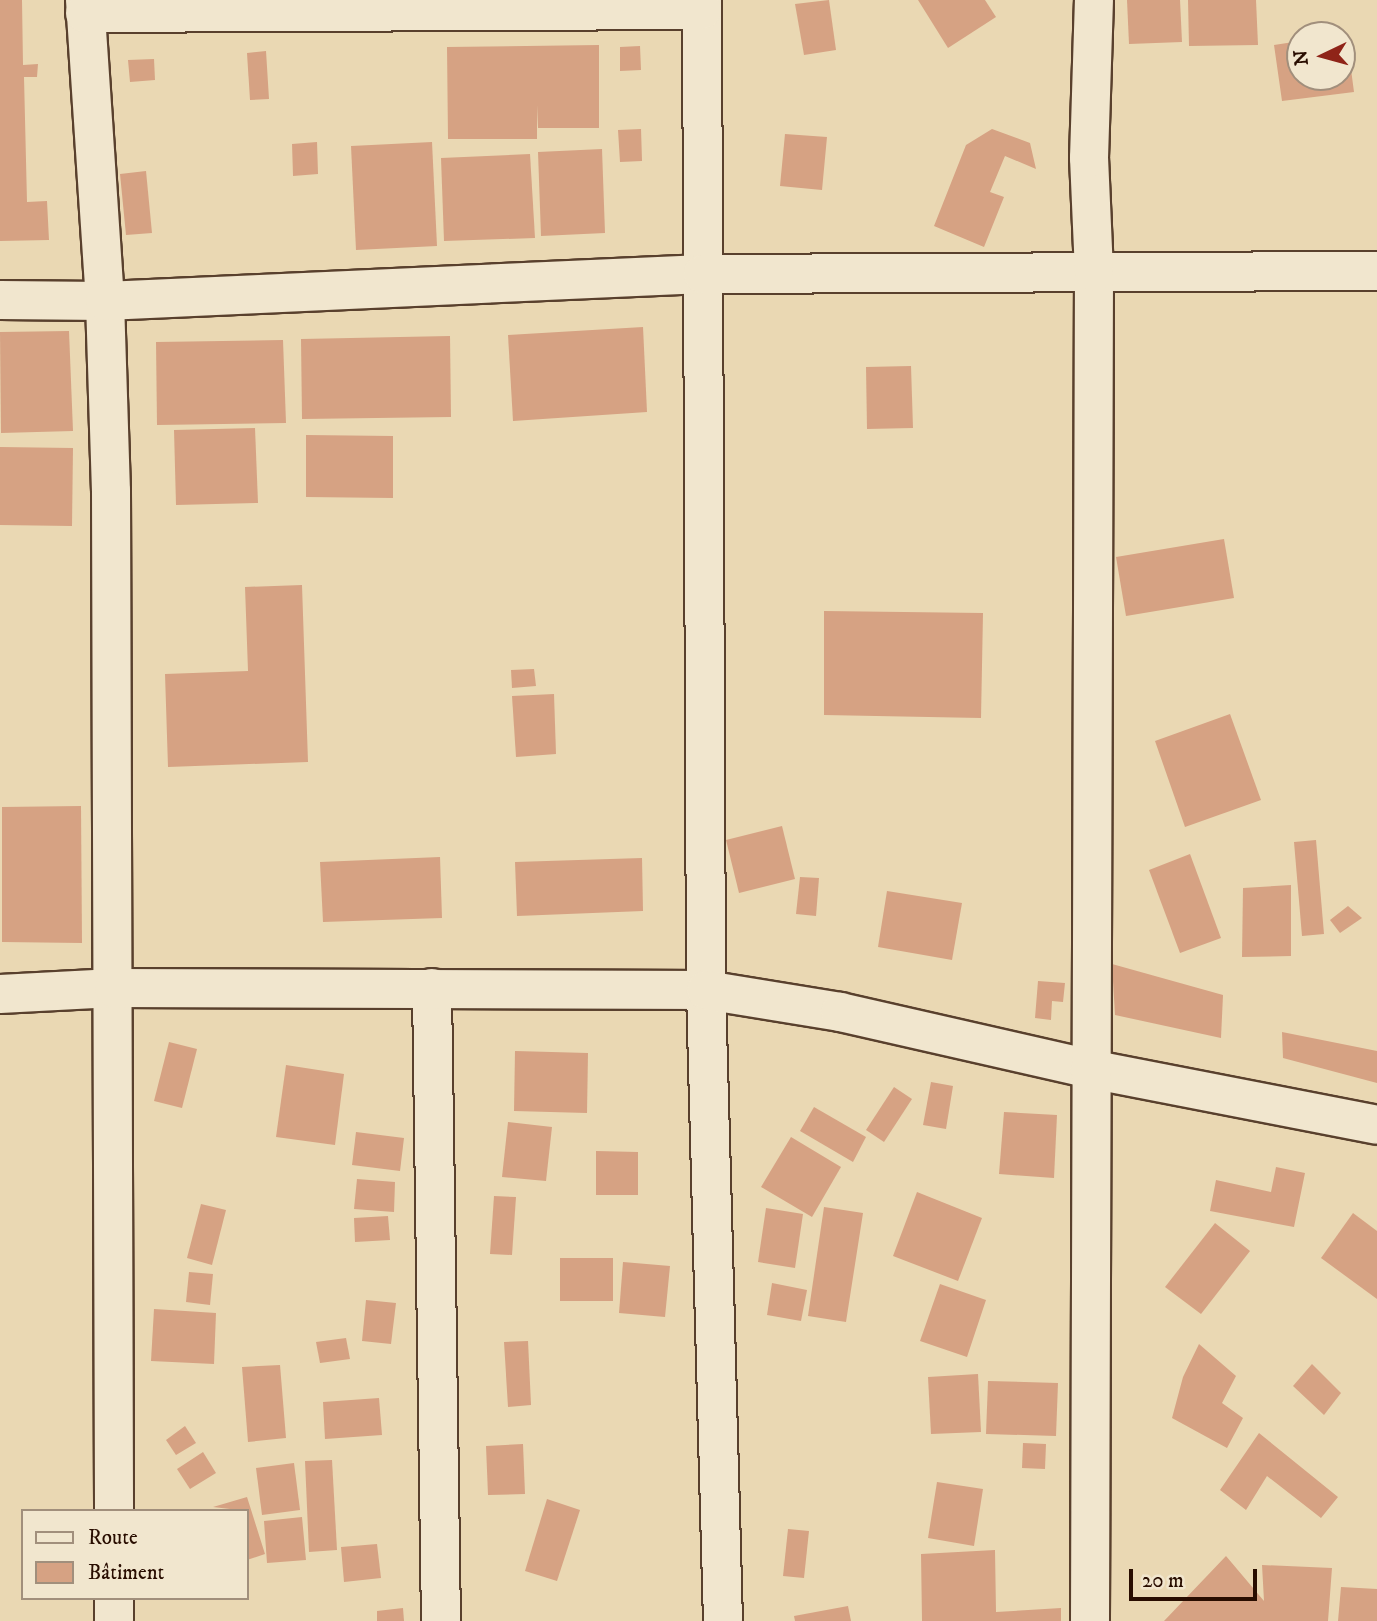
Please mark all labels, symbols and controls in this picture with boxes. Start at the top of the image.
north arrow [1286,21,1356,91]
text: N [1289,49,1314,66]
legend [21,1509,248,1600]
text: Route [88,1525,138,1551]
scale bar [1132,1554,1260,1598]
text: Bâtiment [88,1560,164,1586]
text: 20 m [1142,1568,1184,1594]

